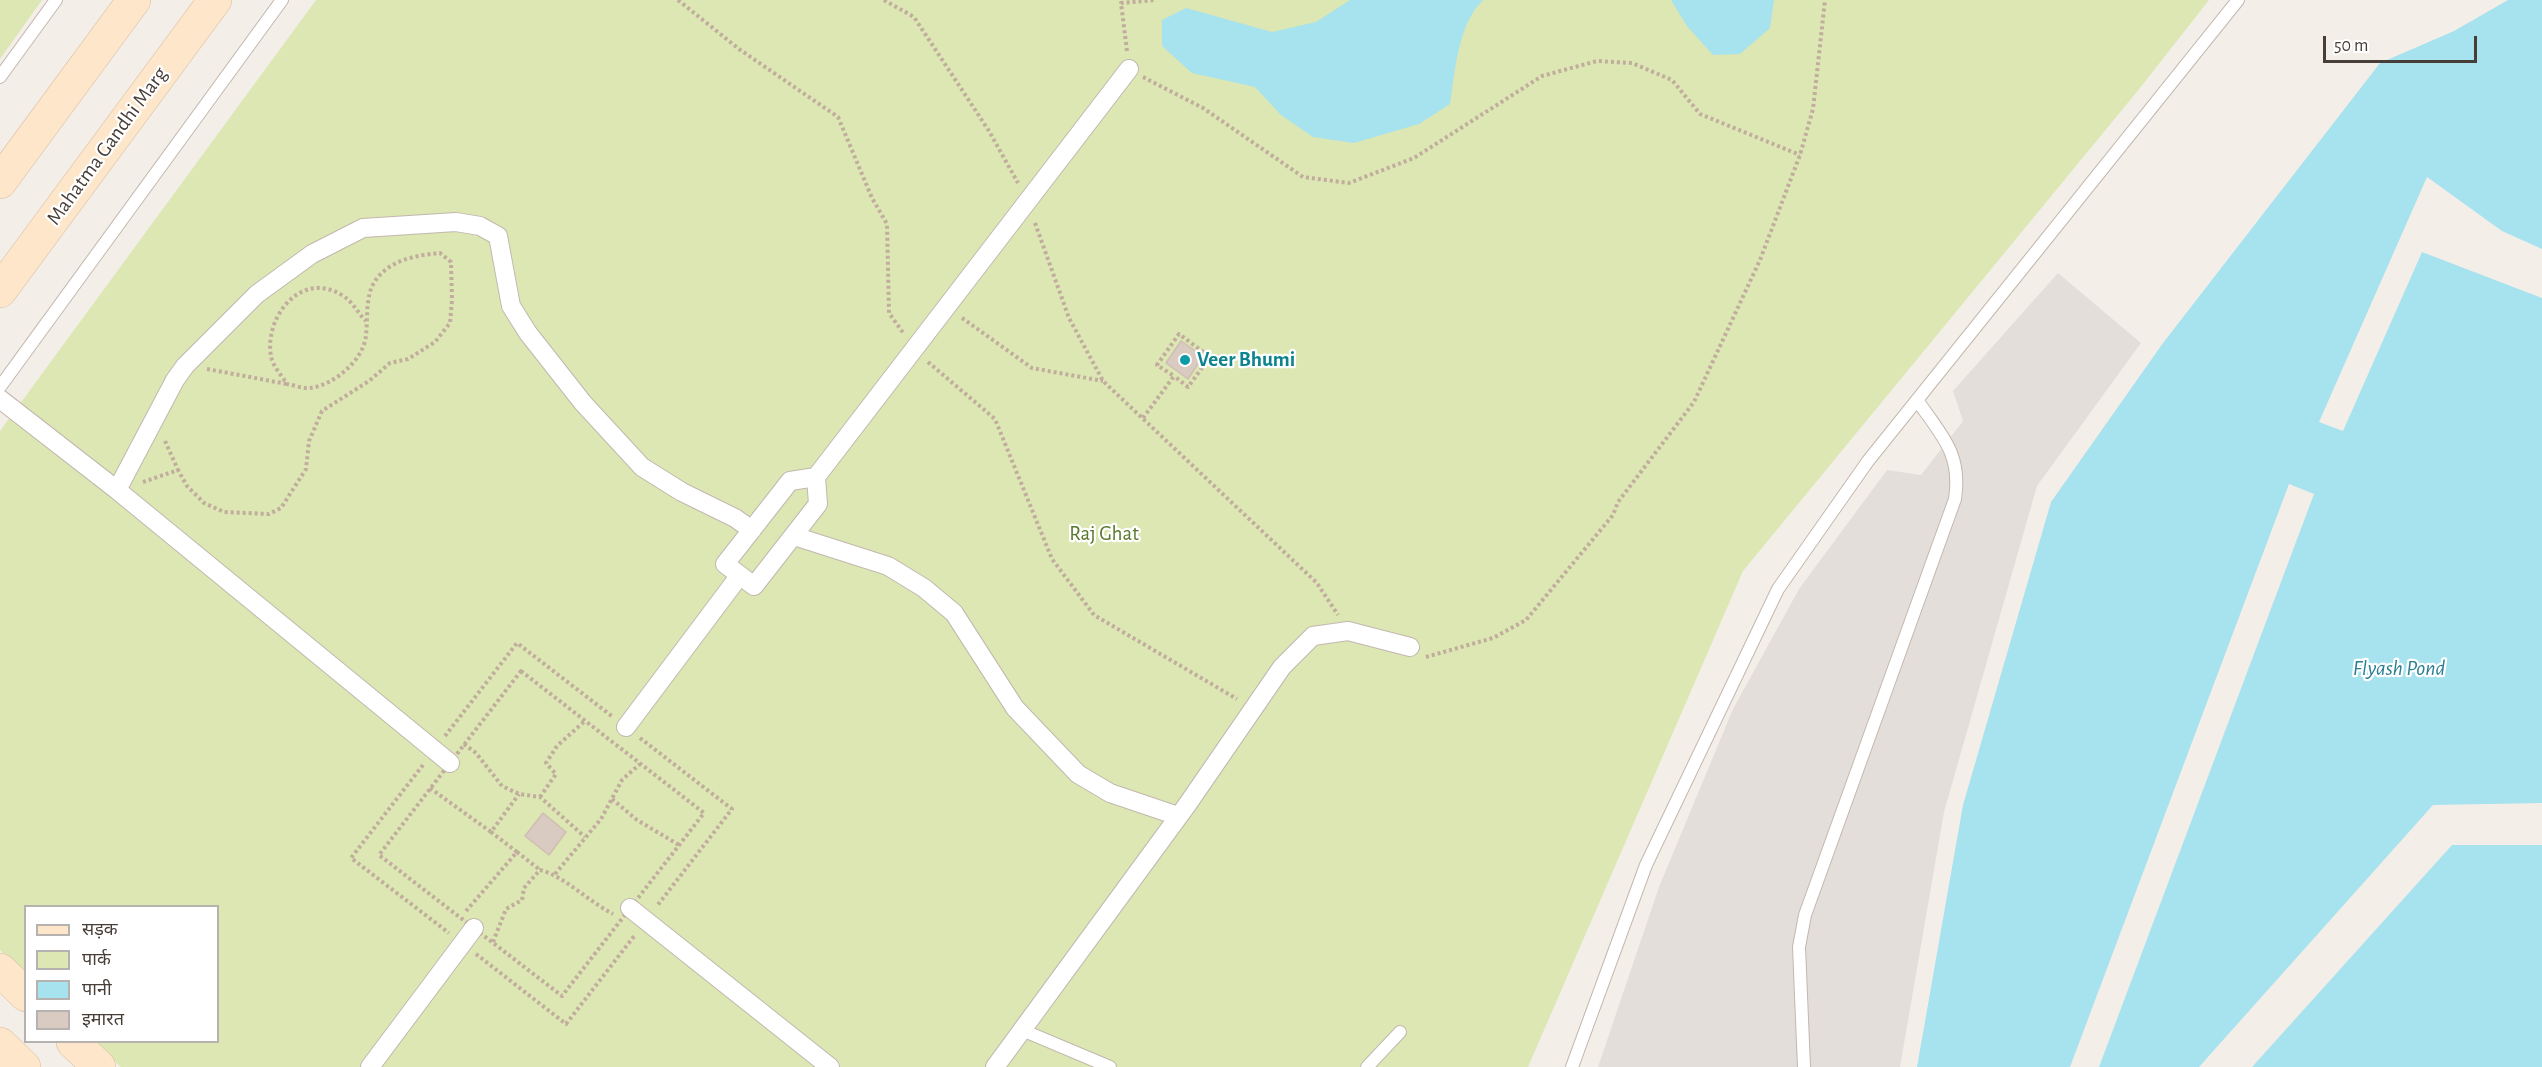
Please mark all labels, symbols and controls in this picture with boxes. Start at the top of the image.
scale bar [2326,24,2480,62]
text: 50 m [2334,37,2368,55]
street label: Mahatma Gandhi Marg [41,62,173,230]
place label: Veer Bhumi [1197,347,1295,373]
marker: Veer Bhumi [1178,353,1192,367]
park label: Raj Ghat [1069,521,1139,547]
water label: Flyash Pond [2353,655,2445,681]
legend [24,905,219,1043]
text: सड़क [82,921,118,939]
text: पार्क [82,951,111,969]
text: पानी [82,981,112,999]
text: इमारत [82,1011,124,1029]

